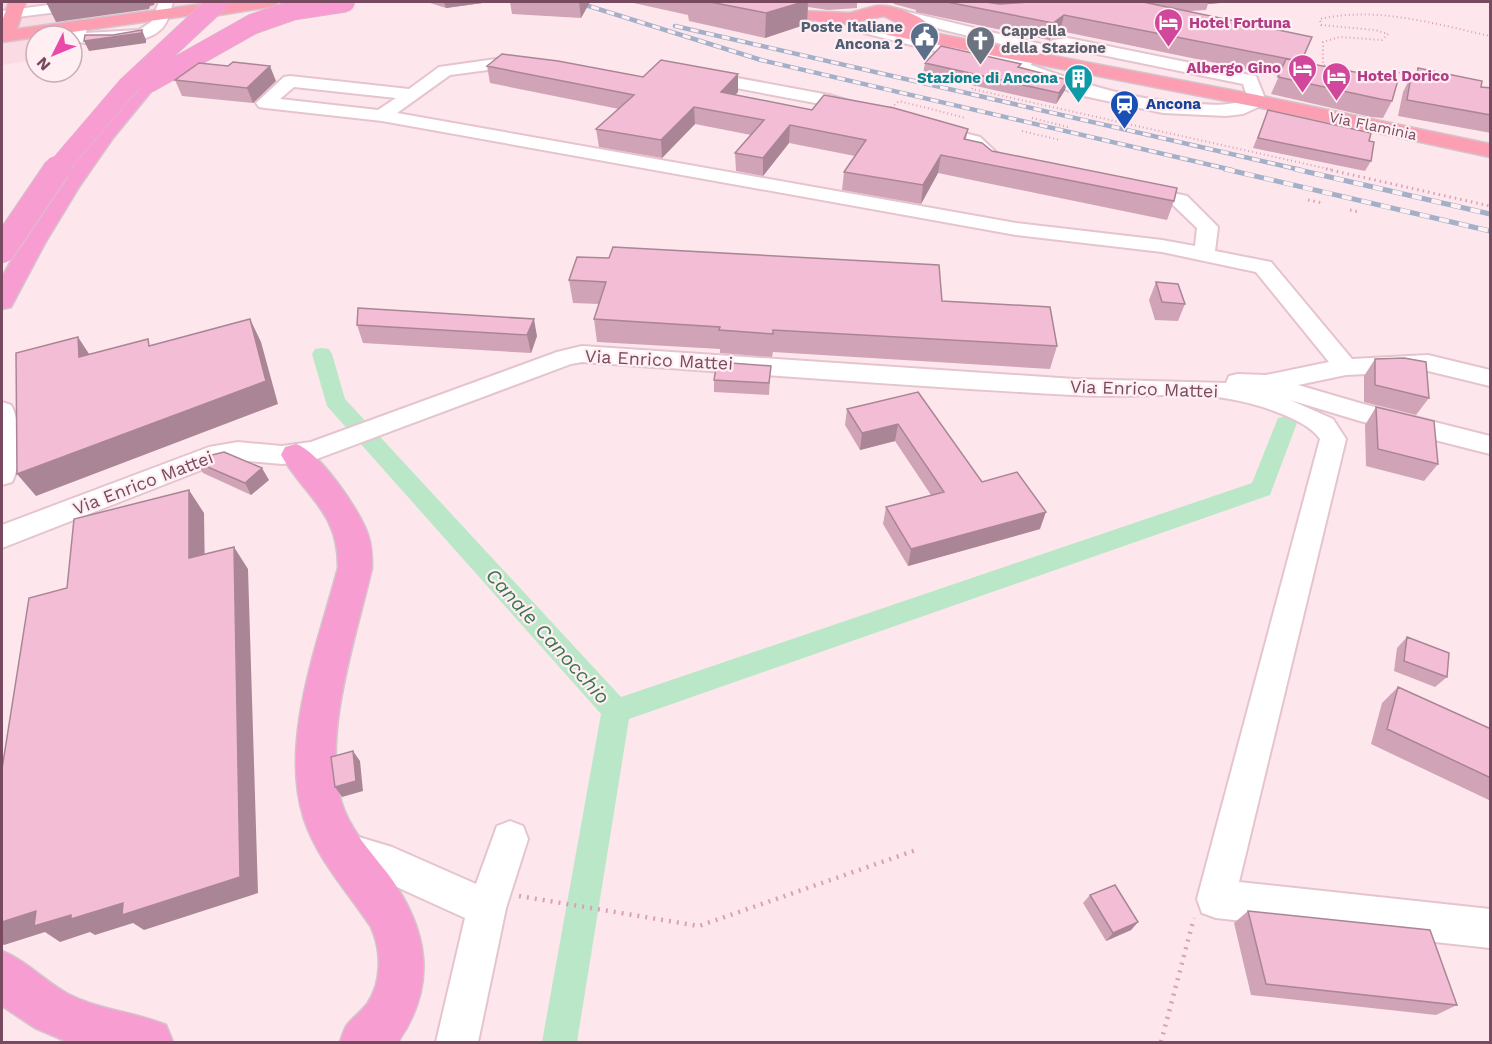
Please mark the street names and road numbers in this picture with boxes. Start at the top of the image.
street label: Via Flaminia [1327,108,1419,144]
street label: Via Enrico Mattei [584,345,734,374]
street label: Via Enrico Mattei [1070,375,1219,402]
street label: Via Enrico Mattei [70,446,216,519]

